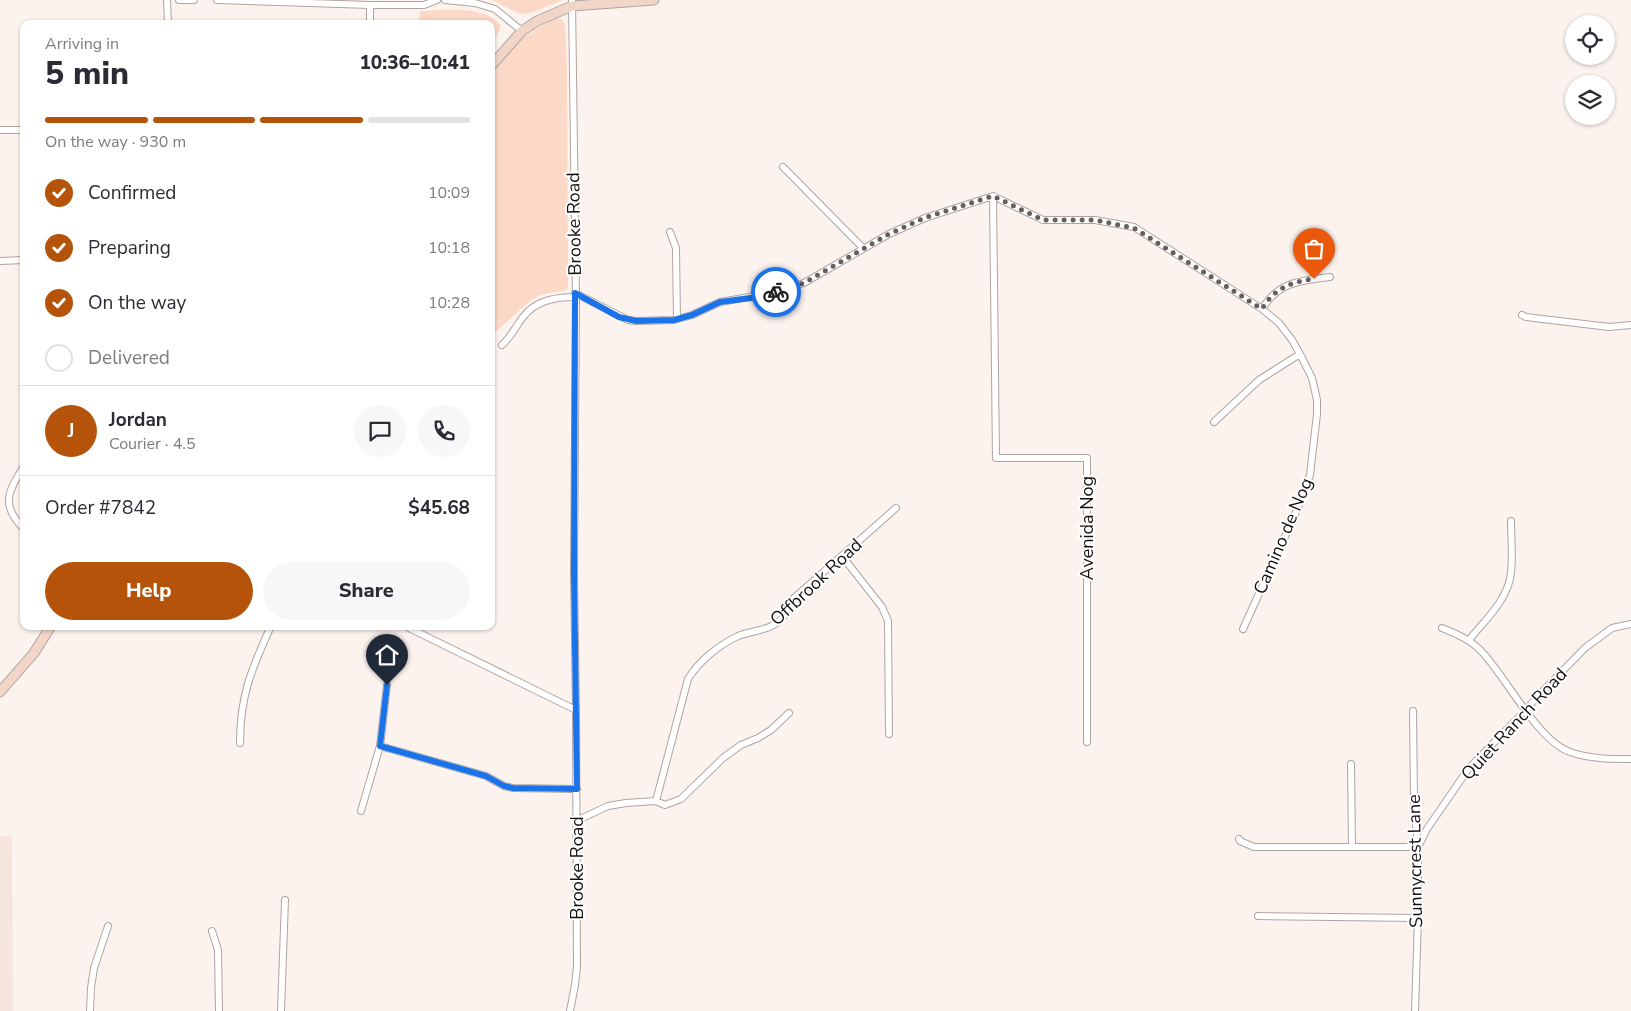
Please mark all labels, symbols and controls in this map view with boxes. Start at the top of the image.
map controls [1565,15,1615,125]
button: locate [1565,15,1615,65]
text: Arriving in [45,33,119,55]
text: 10:36–10:41 [359,50,470,76]
text: 5 min [45,52,129,95]
button: layers [1565,75,1615,125]
text: On the way · 930 m [45,131,186,153]
street label: Brooke Road [561,172,587,276]
icon: check [45,179,73,207]
text: Confirmed [88,180,176,206]
text: 10:09 [428,182,470,204]
pin [1293,228,1335,279]
icon: check [45,234,73,262]
text: Preparing [88,235,171,261]
icon: bag [1300,235,1328,263]
text: 10:18 [428,237,470,259]
courier [751,267,801,317]
icon: bike [762,278,790,306]
icon: check [45,289,73,317]
text: On the way [88,290,186,316]
text: 10:28 [428,292,470,314]
text: Delivered [88,345,170,371]
button: chat [354,405,406,457]
button: phone [418,405,470,457]
text: Jordan [109,407,167,433]
text: J [68,418,74,444]
text: Courier · 4.5 [109,433,195,455]
street label: Camino de Nog [1248,474,1318,598]
street label: Avenida Nog [1075,476,1099,580]
text: Order #7842 [45,495,156,521]
text: $45.68 [408,495,470,521]
street label: Offbrook Road [765,533,867,631]
button: Help [45,562,253,620]
button: Share [263,562,470,620]
pin [366,634,408,685]
icon: home [373,641,401,669]
street label: Quiet Ranch Road [1456,663,1572,785]
street label: Sunnycrest Lane [1402,794,1428,928]
street label: Brooke Road [565,816,589,920]

